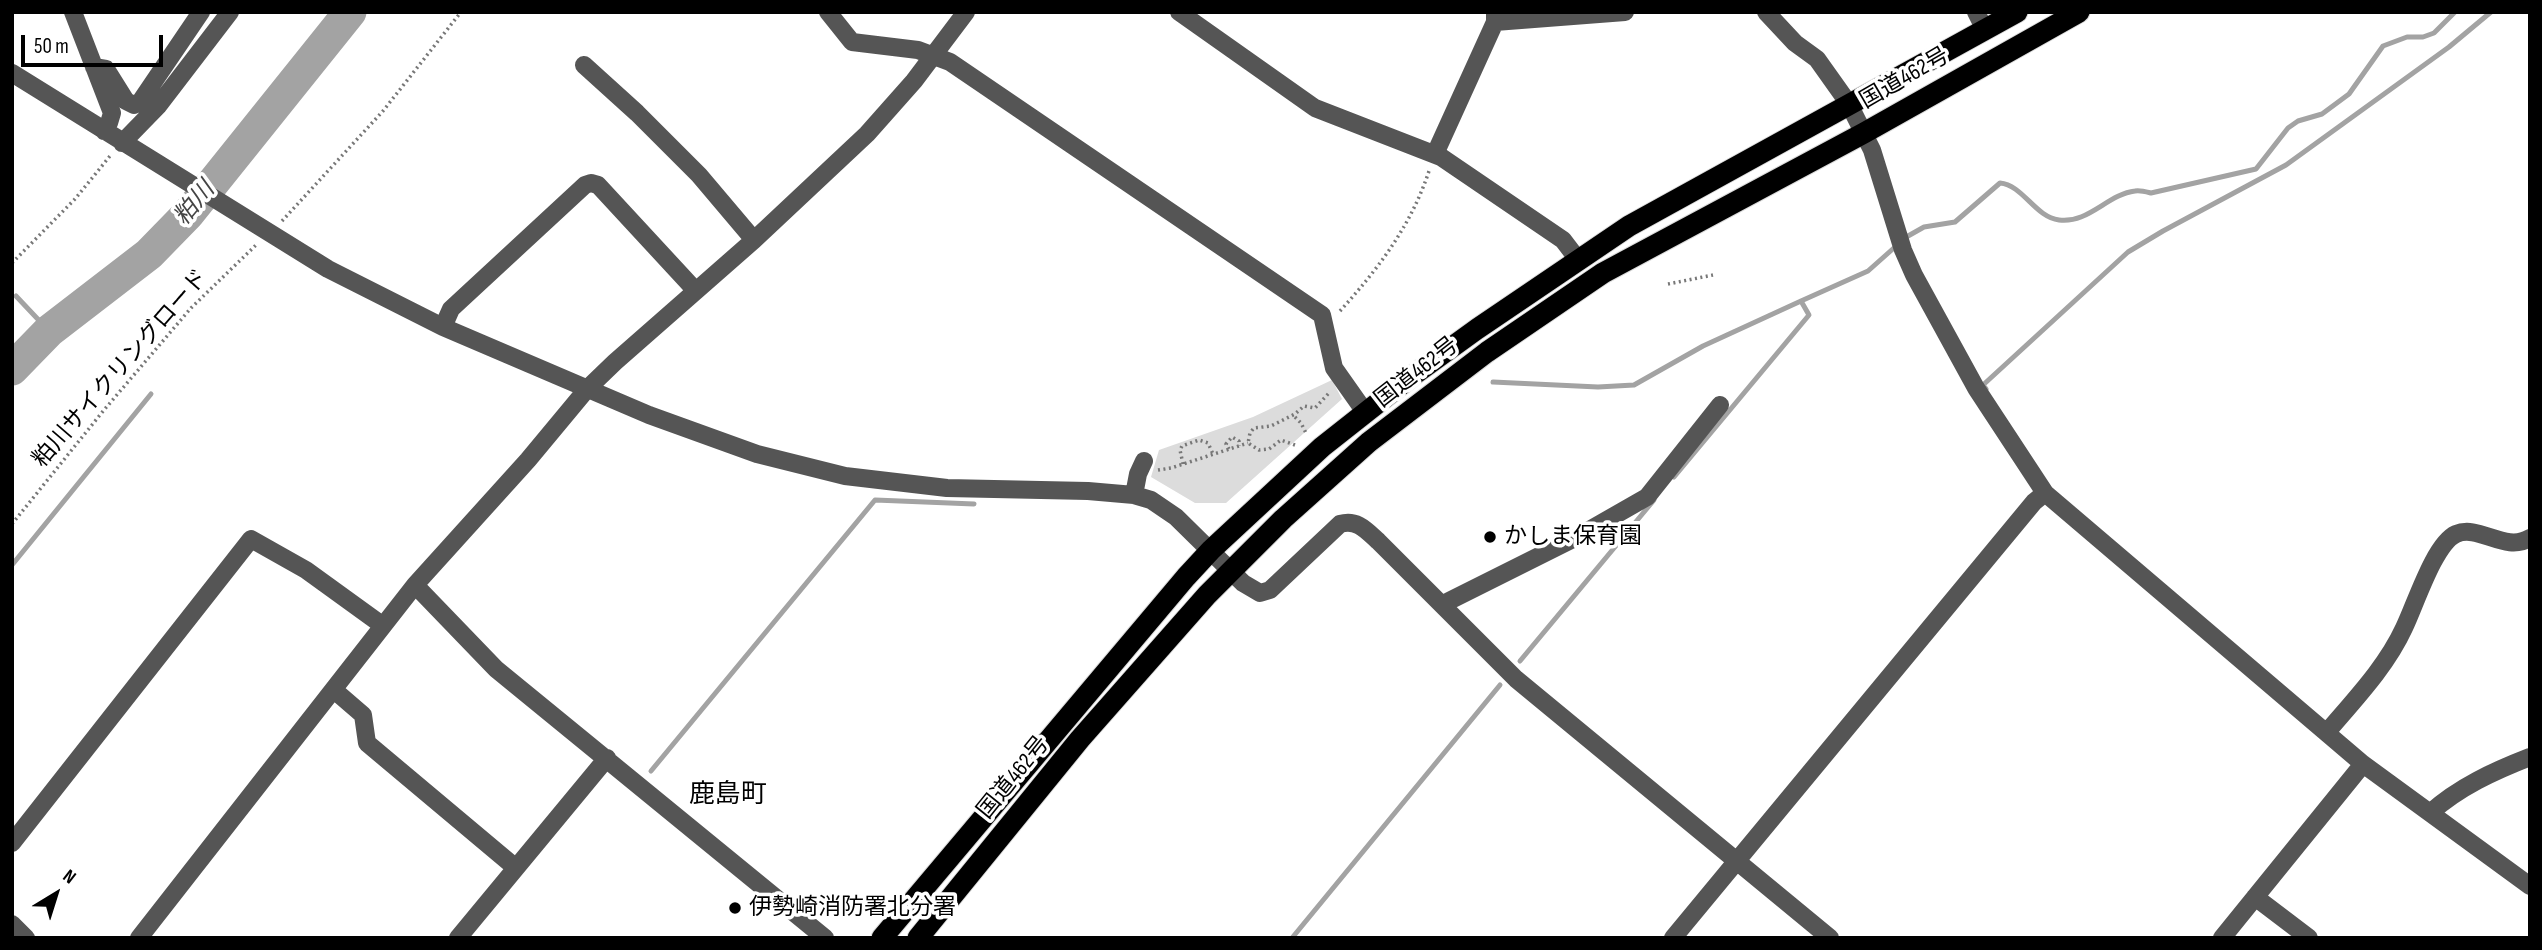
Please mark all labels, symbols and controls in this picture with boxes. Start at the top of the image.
scale bar [24,21,166,65]
text: 50 m [34,34,69,59]
street label: 国道462号 [1856,42,1954,116]
water label: 粕川 [169,176,221,232]
street label: 粕川サイクリングロード [28,264,214,474]
street label: 国道462号 [1370,332,1464,414]
place label: かしま保育園 [1504,523,1642,551]
marker: かしま保育園 [1482,529,1498,545]
street label: 国道462号 [972,731,1056,825]
district label: 鹿島町 [689,779,767,811]
north arrow [21,859,91,929]
text: N [58,865,80,889]
place label: 伊勢崎消防署北分署 [749,894,956,922]
marker: 伊勢崎消防署北分署 [727,900,743,916]

